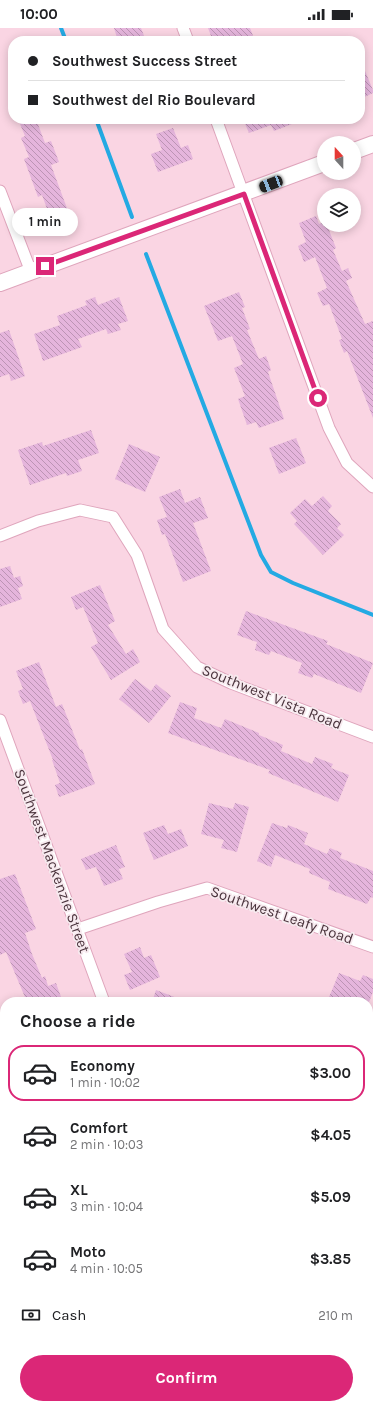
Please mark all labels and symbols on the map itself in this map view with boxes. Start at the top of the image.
north arrow [317,136,361,180]
car [258,174,284,194]
callout: 1 min [12,208,78,236]
route end [36,257,54,275]
route start [309,389,327,407]
street label: Southwest Vista Road [199,661,345,733]
street label: Southwest Mackenzie Street [10,766,94,956]
street label: Southwest Leafy Road [208,882,356,948]

